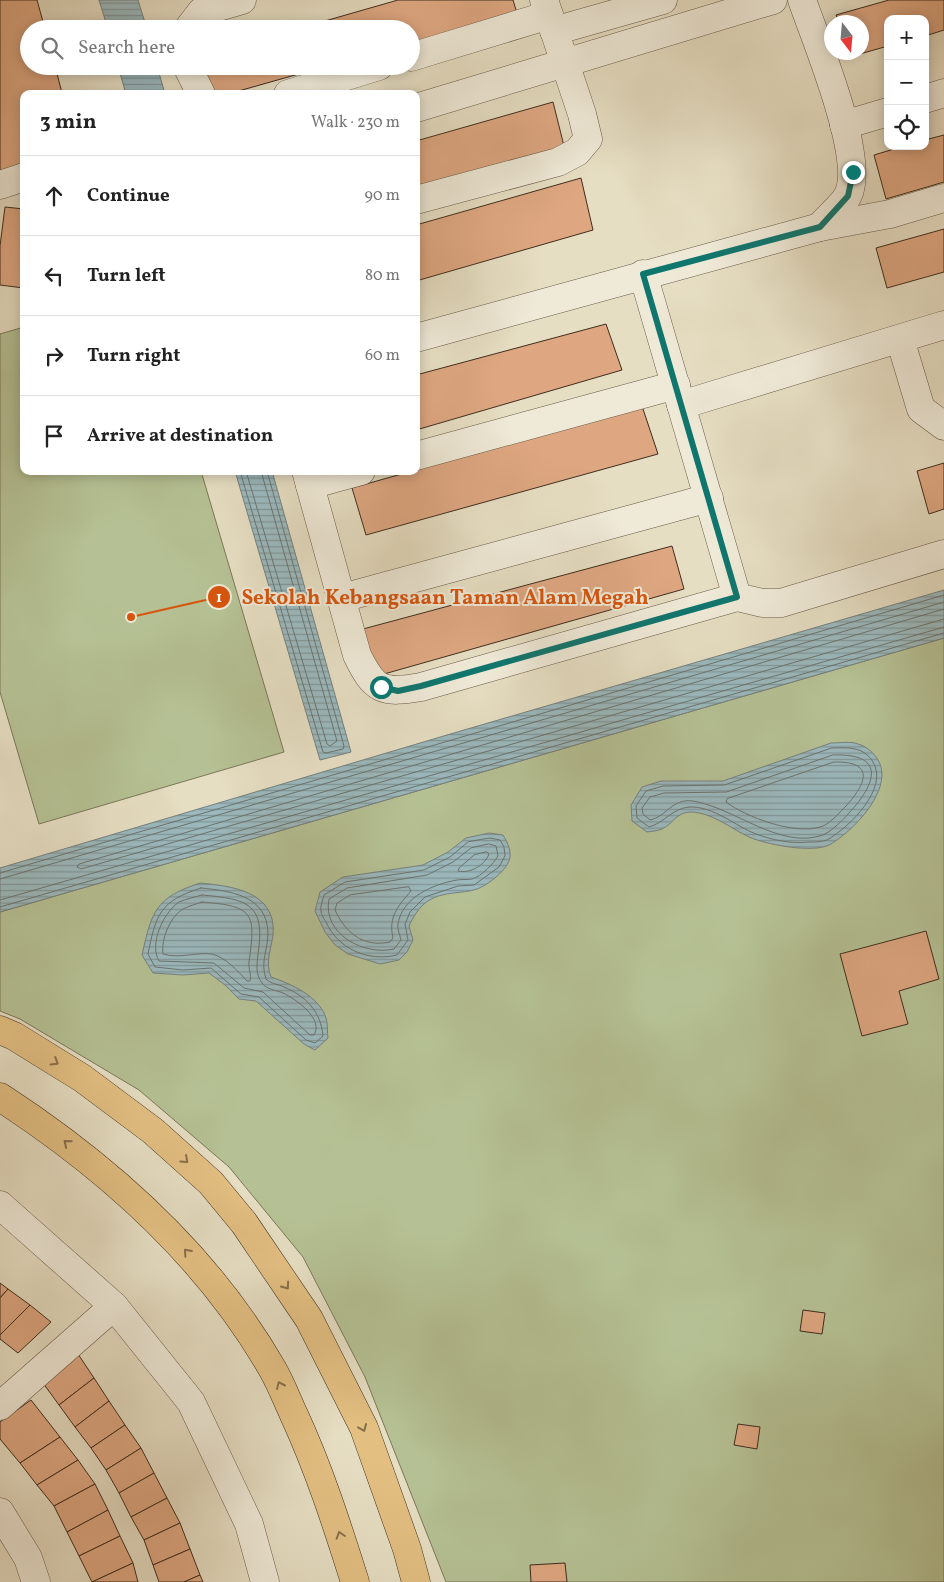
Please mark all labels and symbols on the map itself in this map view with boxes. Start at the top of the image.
north arrow [824,15,869,60]
route end [842,161,865,184]
callout: Sekolah Kebangsaan Taman Alam Megah [207,579,659,615]
text: Sekolah Kebangsaan Taman Alam Megah [241,584,649,613]
text: 1 [216,588,222,609]
route start [370,676,393,699]
one-way arrow [50,1056,59,1065]
one-way arrow [64,1141,73,1149]
one-way arrow [179,1154,188,1163]
one-way arrow [184,1249,193,1258]
one-way arrow [280,1280,289,1290]
one-way arrow [276,1381,287,1390]
one-way arrow [357,1423,368,1432]
one-way arrow [336,1532,346,1540]

